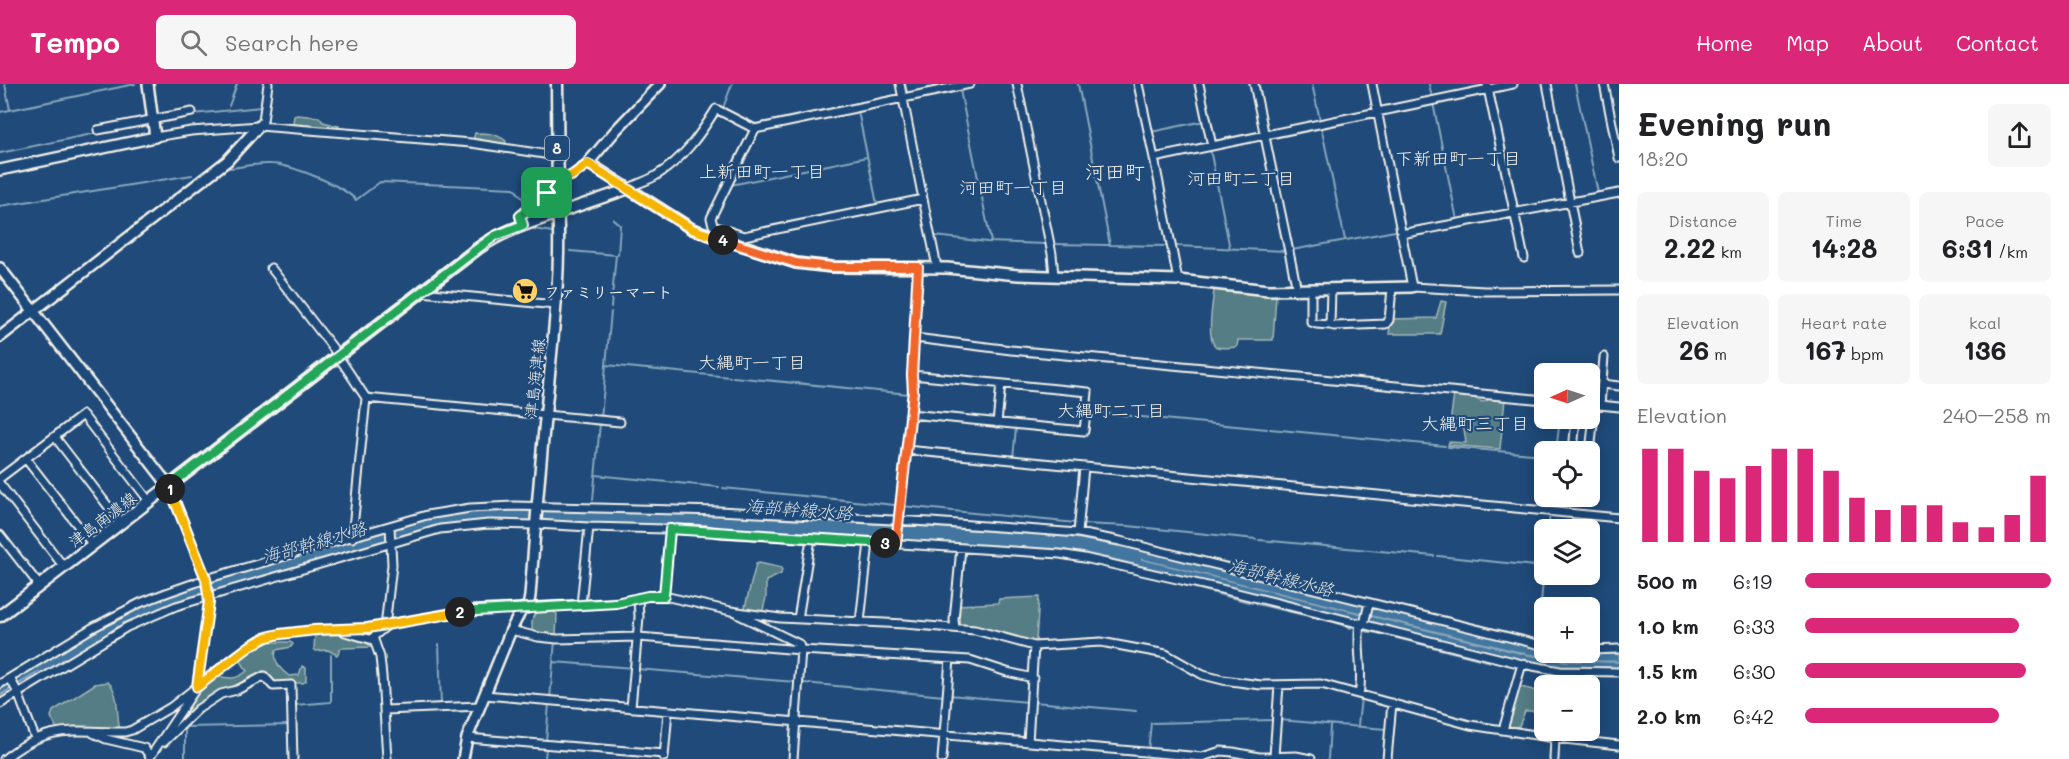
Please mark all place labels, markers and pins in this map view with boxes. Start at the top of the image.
pin [521,167,572,218]
pin: 4 [708,225,738,255]
supermarket icon: ファミリーマート [510,276,540,306]
place label: ファミリーマート [544,281,673,302]
pin: 1 [155,474,185,504]
pin: 3 [870,528,900,558]
pin: 2 [445,597,475,627]

